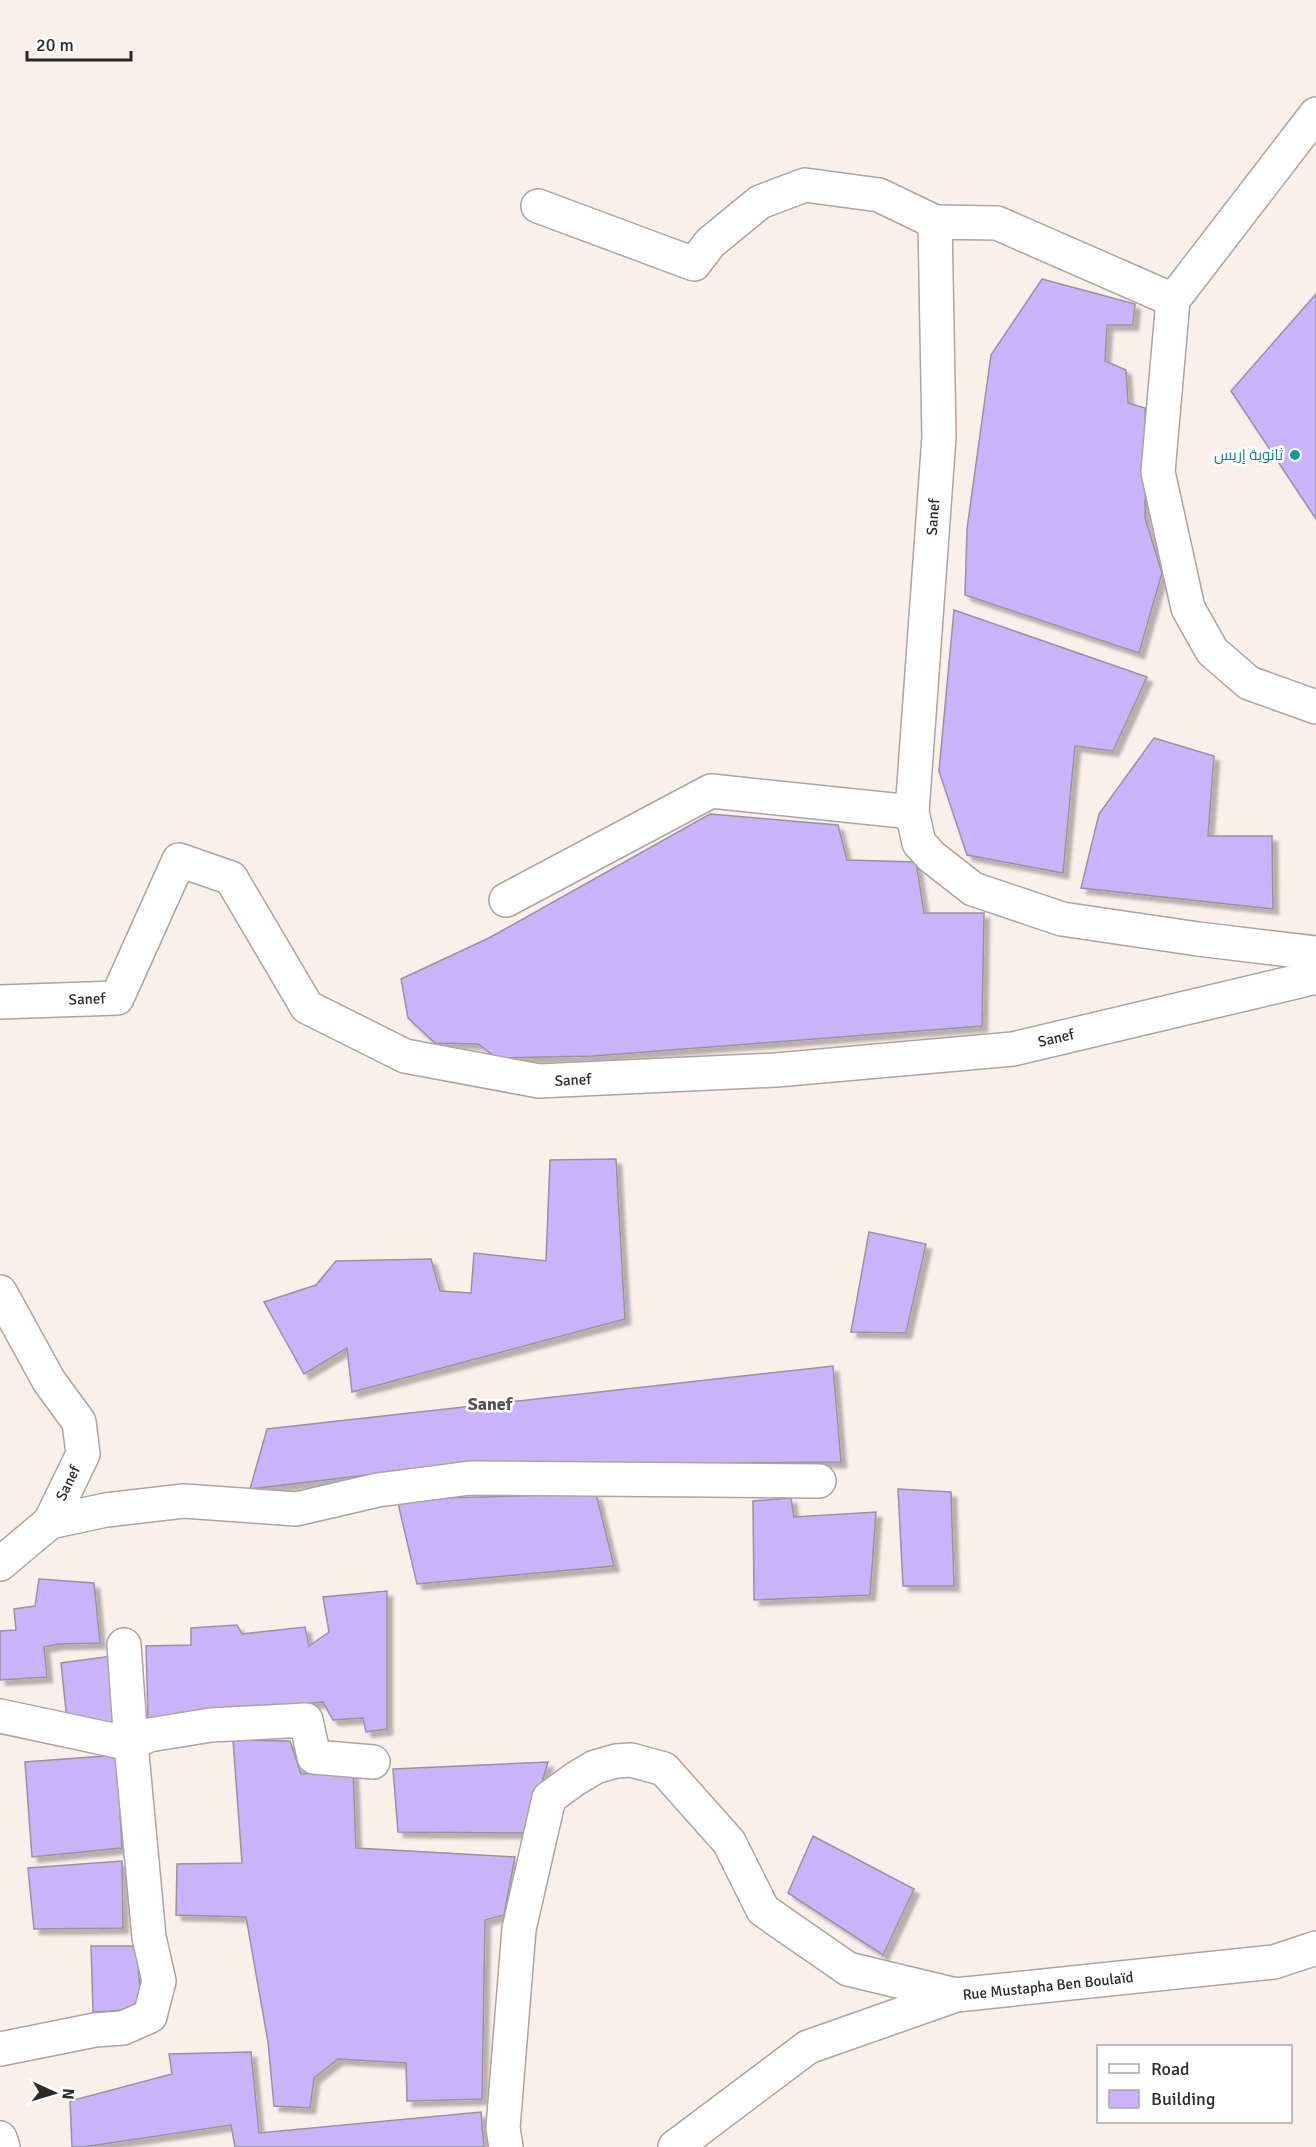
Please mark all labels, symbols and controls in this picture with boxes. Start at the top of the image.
scale bar [27,24,130,62]
text: 20 m [36,34,74,56]
place label: ثانوية إريس [1214,446,1283,465]
marker: ثانوية إريس [1288,448,1302,462]
street label: Sanef [923,497,943,536]
street label: Sanef [68,989,107,1009]
street label: Sanef [1036,1025,1077,1051]
street label: Sanef [554,1070,593,1090]
district label: Sanef [468,1393,514,1415]
street label: Sanef [52,1462,85,1503]
street label: Rue Mustapha Ben Boulaïd [962,1968,1134,2004]
legend [1097,2045,1292,2123]
text: Road [1151,2058,1190,2080]
north arrow [24,2063,84,2123]
text: N [58,2088,78,2100]
text: Building [1151,2088,1215,2110]

